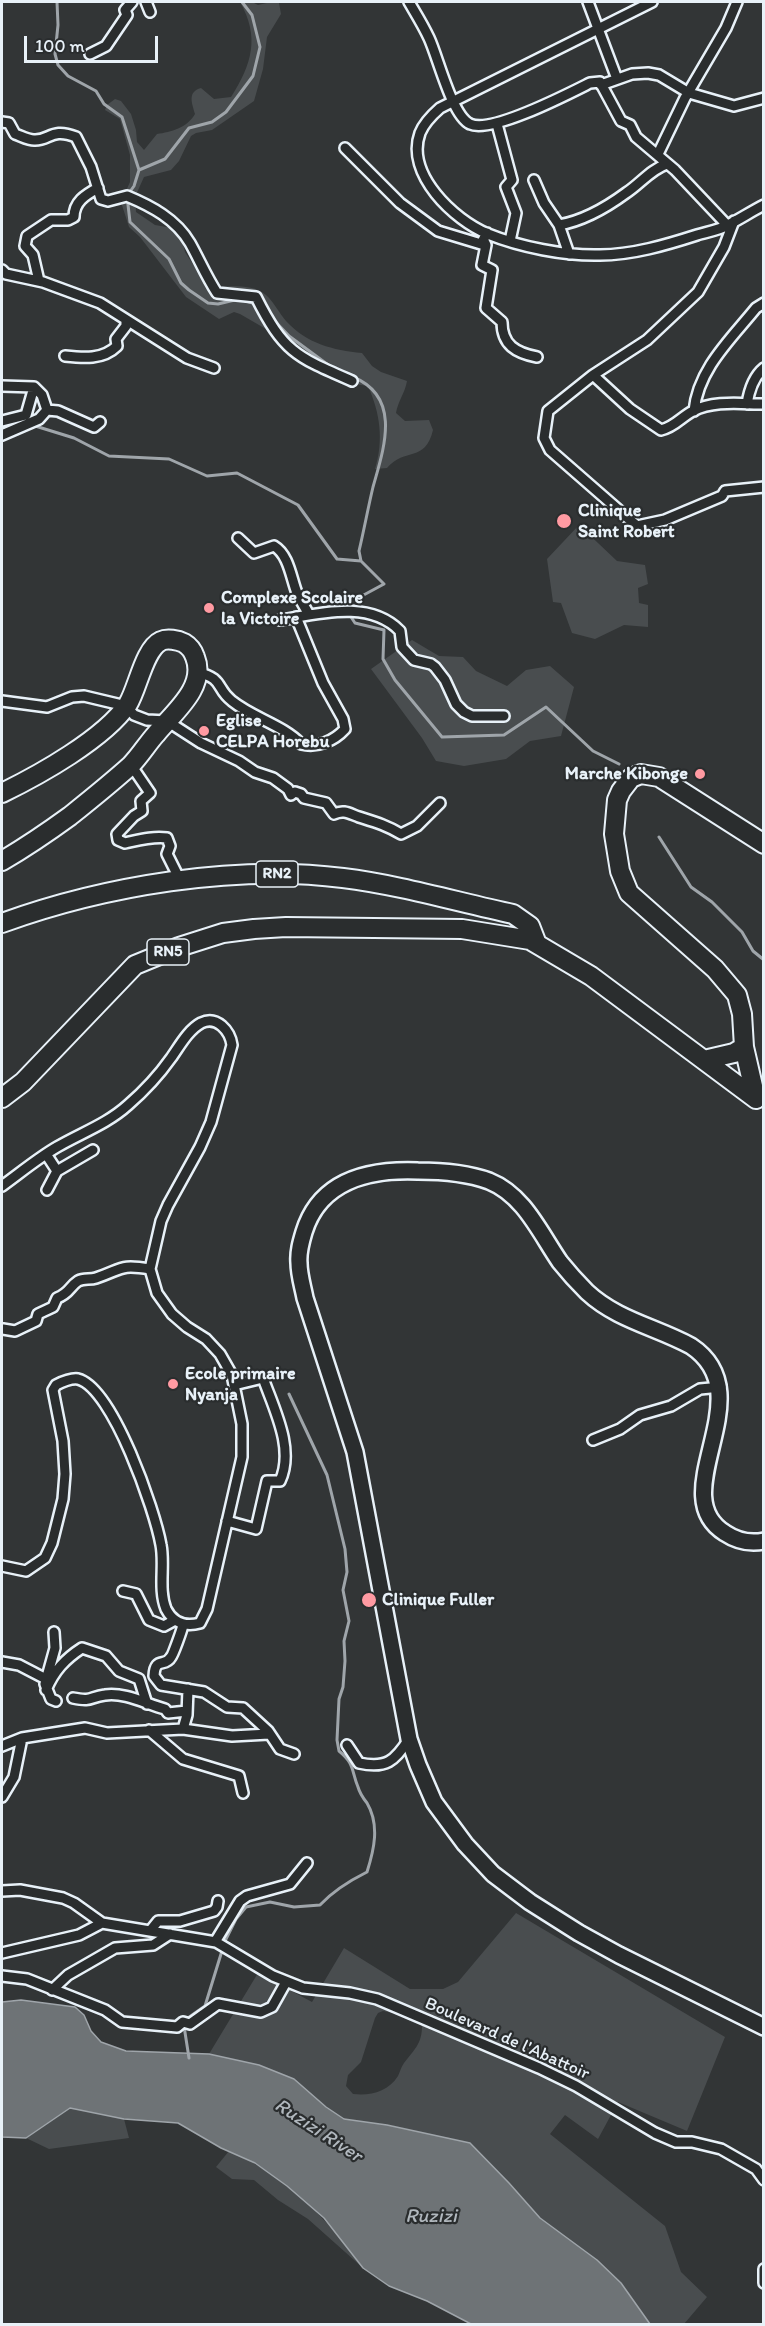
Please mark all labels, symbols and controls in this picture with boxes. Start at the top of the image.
scale bar [27,24,160,62]
text: 100 m [35,35,85,57]
place label: Clinique Saint Robert [578,500,674,542]
marker: Clinique Saint Robert [555,512,573,530]
place label: Complexe Scolaire la Victoire [221,587,363,630]
marker: Complexe Scolaire la Victoire [202,601,216,615]
place label: Eglise CELPA Horebu [216,710,329,752]
marker: Eglise CELPA Horebu [197,724,211,738]
place label: Marche Kibonge [565,763,688,785]
marker: Marche Kibonge [693,767,707,781]
road number: RN2 [256,861,298,887]
road number: RN5 [147,939,189,965]
place label: Ecole primaire Nyanja [185,1363,296,1406]
marker: Ecole primaire Nyanja [166,1377,180,1391]
place label: Clinique Fuller [382,1589,494,1611]
marker: Clinique Fuller [360,1591,378,1609]
street label: Boulevard de l'Abattoir [421,1993,593,2085]
water label: Ruzizi River [270,2094,366,2168]
water label: Ruzizi [405,2205,457,2229]

